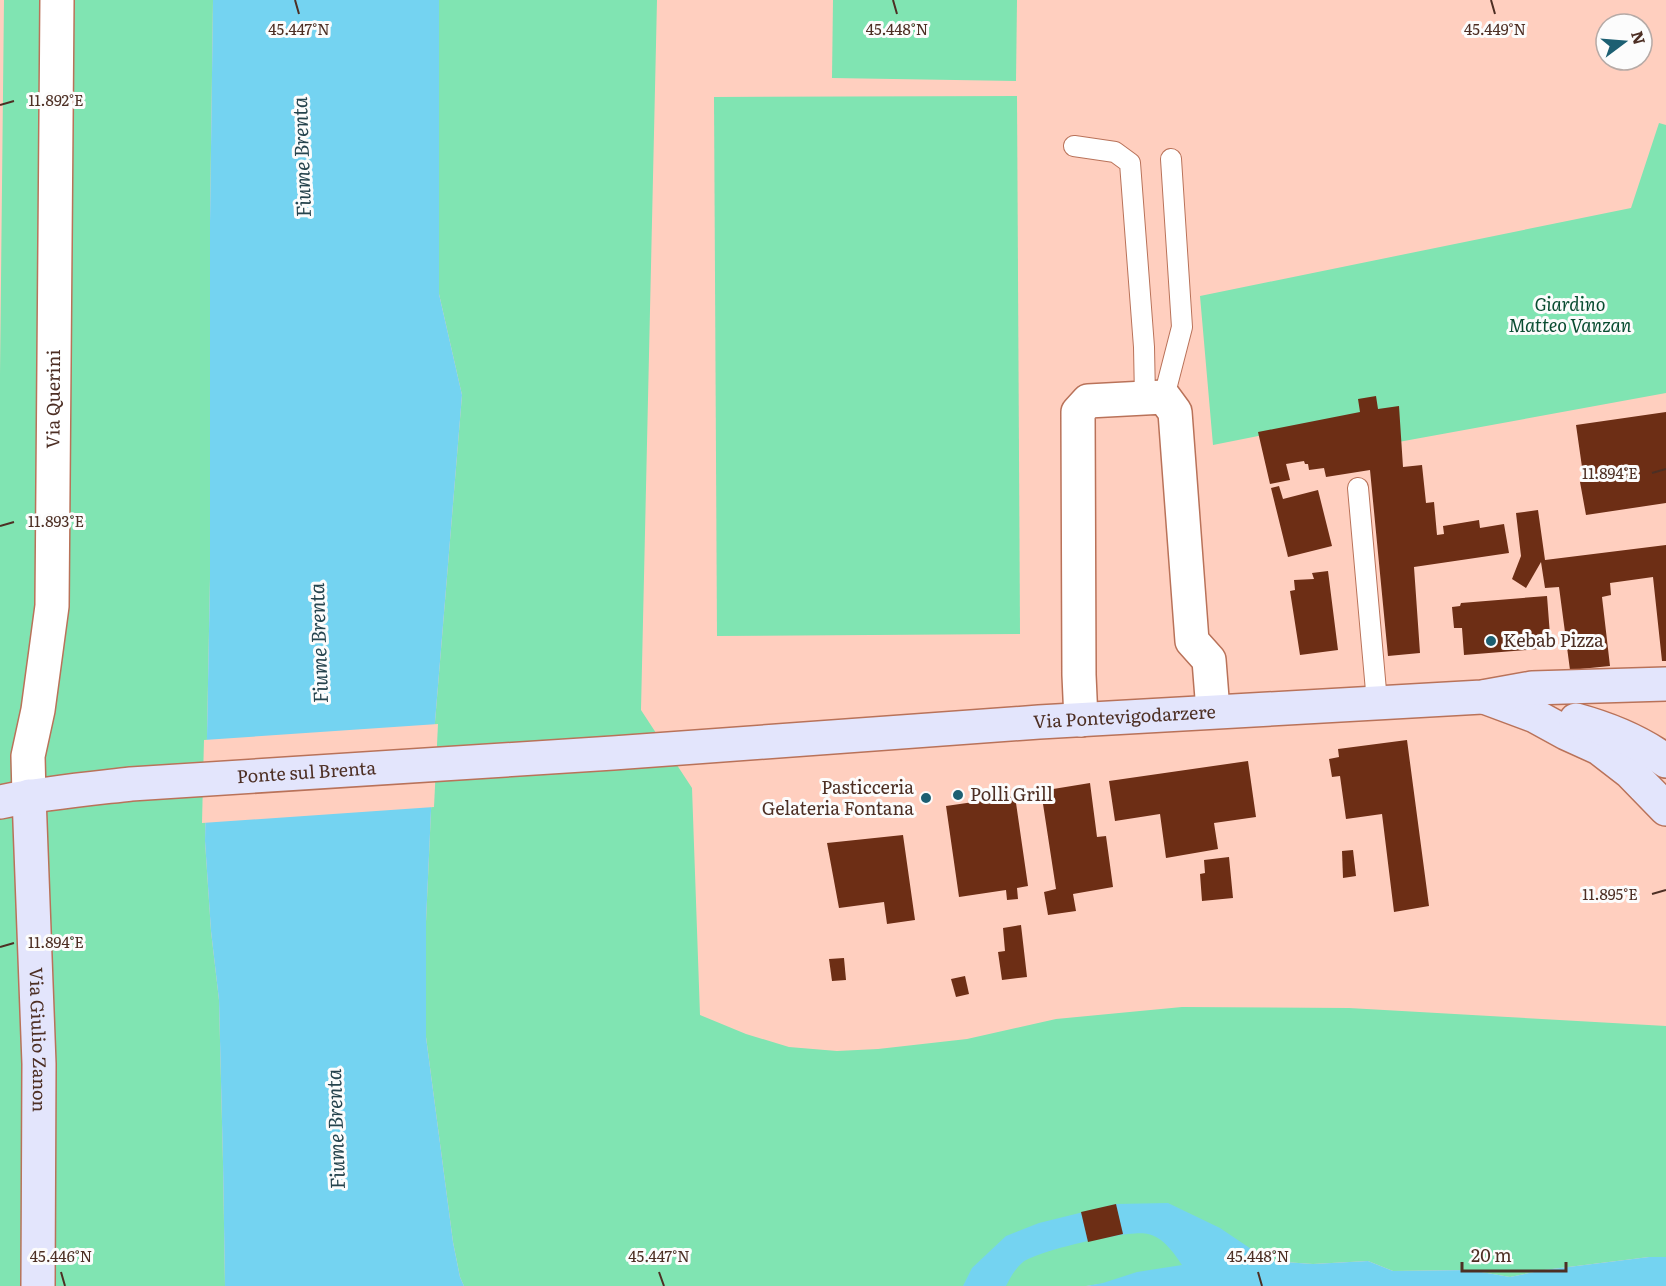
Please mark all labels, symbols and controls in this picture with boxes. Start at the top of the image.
north arrow [1594,12,1654,72]
text: 45.447°N [268,17,330,40]
text: 45.448°N [866,17,928,40]
text: 45.449°N [1464,17,1526,40]
text: N [1626,28,1653,47]
text: 11.892°E [28,88,84,111]
water label: Fiume Brenta [283,96,317,218]
park label: Giardino Matteo Vanzan [1508,290,1632,338]
street label: Via Querini [38,349,66,449]
text: 11.894°E [1582,461,1638,484]
text: 11.893°E [28,509,84,532]
water label: Fiume Brenta [300,582,334,704]
place label: Kebab Pizza [1503,626,1604,653]
marker: Kebab Pizza [1484,634,1498,648]
street label: Via Pontevigodarzere [1032,697,1216,734]
street label: Ponte sul Brenta [236,753,377,789]
place label: Pasticceria Gelateria Fontana [762,773,914,821]
place label: Polli Grill [970,780,1053,807]
marker: Polli Grill [951,788,965,802]
marker: Pasticceria Gelateria Fontana [919,791,933,805]
text: 11.895°E [1582,882,1638,905]
text: 11.894°E [28,930,84,953]
street label: Via Giulio Zanon [23,967,54,1112]
water label: Fiume Brenta [317,1068,351,1190]
scale bar [1462,1235,1566,1273]
text: 20 m [1471,1241,1512,1268]
text: 45.446°N [30,1244,92,1267]
text: 45.447°N [628,1244,690,1267]
text: 45.448°N [1227,1244,1289,1267]

